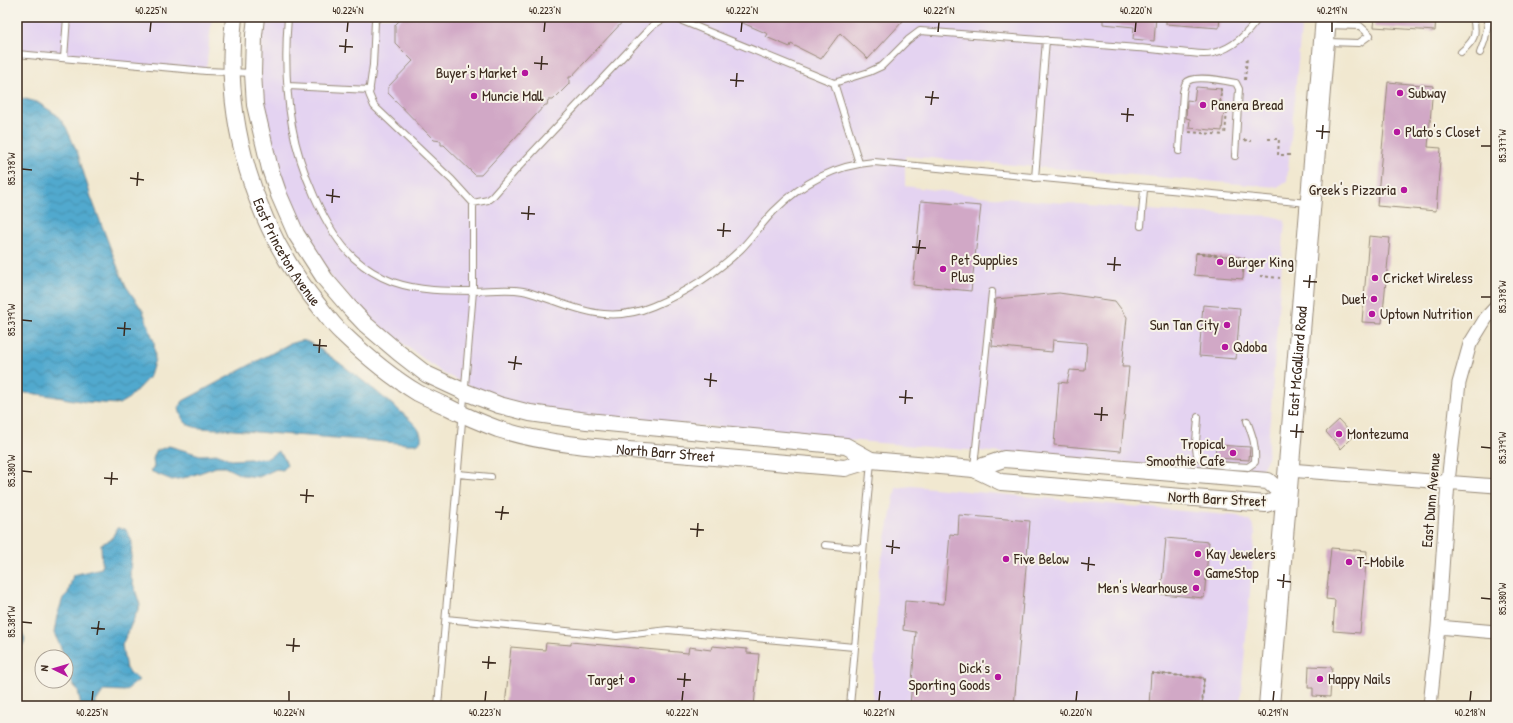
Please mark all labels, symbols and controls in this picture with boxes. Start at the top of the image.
text: 40.225°N [135,4,167,17]
text: 40.224°N [332,4,364,17]
text: 40.223°N [529,4,561,17]
text: 40.222°N [726,4,758,17]
text: 40.221°N [924,4,955,17]
text: 40.220°N [1120,4,1152,17]
text: 40.219°N [1317,4,1347,17]
place label: Buyer's Market [436,62,518,83]
marker: Buyer's Market [520,68,530,78]
place label: Subway [1408,82,1446,103]
place label: Muncie Mall [482,85,544,106]
marker: Subway [1395,88,1405,98]
marker: Muncie Mall [469,91,479,101]
place label: Panera Bread [1211,94,1283,115]
marker: Panera Bread [1198,100,1208,110]
place label: Plato's Closet [1405,121,1481,142]
marker: Plato's Closet [1392,127,1402,137]
text: 85.377°W [1496,128,1509,163]
text: 85.378°W [5,152,18,185]
place label: Greek's Pizzaria [1309,179,1396,200]
marker: Greek's Pizzaria [1399,185,1409,195]
street label: East Princeton Avenue [248,195,326,310]
place label: Pet Supplies Plus [951,249,1018,287]
place label: Burger King [1228,251,1294,272]
marker: Burger King [1215,257,1225,267]
marker: Pet Supplies Plus [938,264,948,274]
place label: Cricket Wireless [1383,267,1473,288]
marker: Cricket Wireless [1370,273,1380,283]
text: 85.378°W [1496,280,1509,313]
place label: Duet [1342,288,1367,309]
marker: Duet [1369,294,1379,304]
text: 85.379°W [5,303,18,336]
place label: Uptown Nutrition [1380,303,1473,324]
street label: East McGalliard Road [1282,305,1312,417]
marker: Uptown Nutrition [1367,309,1377,319]
place label: Sun Tan City [1150,314,1219,335]
marker: Sun Tan City [1222,320,1232,330]
place label: Qdoba [1233,336,1267,357]
marker: Qdoba [1220,342,1230,352]
place label: Montezuma [1347,423,1409,444]
marker: Montezuma [1334,429,1344,439]
text: 85.379°W [1496,431,1509,464]
place label: Tropical Smoothie Cafe [1146,433,1225,471]
street label: North Barr Street [616,438,716,467]
marker: Tropical Smoothie Cafe [1228,448,1238,458]
street label: East Dunn Avenue [1416,452,1445,548]
text: 85.380°W [5,454,18,487]
street label: North Barr Street [1167,485,1267,512]
place label: Kay Jewelers [1206,543,1276,564]
place label: Five Below [1013,548,1069,569]
marker: Kay Jewelers [1193,549,1203,559]
place label: T-Mobile [1357,551,1405,572]
marker: Five Below [1001,554,1011,564]
marker: T-Mobile [1344,557,1354,567]
place label: GameStop [1205,562,1259,583]
marker: GameStop [1192,568,1202,578]
place label: Men's Wearhouse [1098,577,1188,598]
text: 85.380°W [1496,582,1509,615]
marker: Men's Wearhouse [1191,583,1201,593]
text: 85.381°W [5,605,18,638]
north arrow [34,649,74,689]
place label: Dick's Sporting Goods [909,657,990,695]
text: N [37,664,51,672]
place label: Happy Nails [1328,668,1391,689]
place label: Target [588,669,625,690]
marker: Dick's Sporting Goods [993,672,1003,682]
marker: Happy Nails [1315,674,1325,684]
marker: Target [627,675,637,685]
text: 40.225°N [76,706,108,719]
text: 40.224°N [273,706,305,719]
text: 40.223°N [469,706,501,719]
text: 40.222°N [666,706,698,719]
text: 40.221°N [864,706,895,719]
text: 40.220°N [1060,706,1092,719]
text: 40.219°N [1258,706,1288,719]
text: 40.218°N [1455,706,1485,719]

